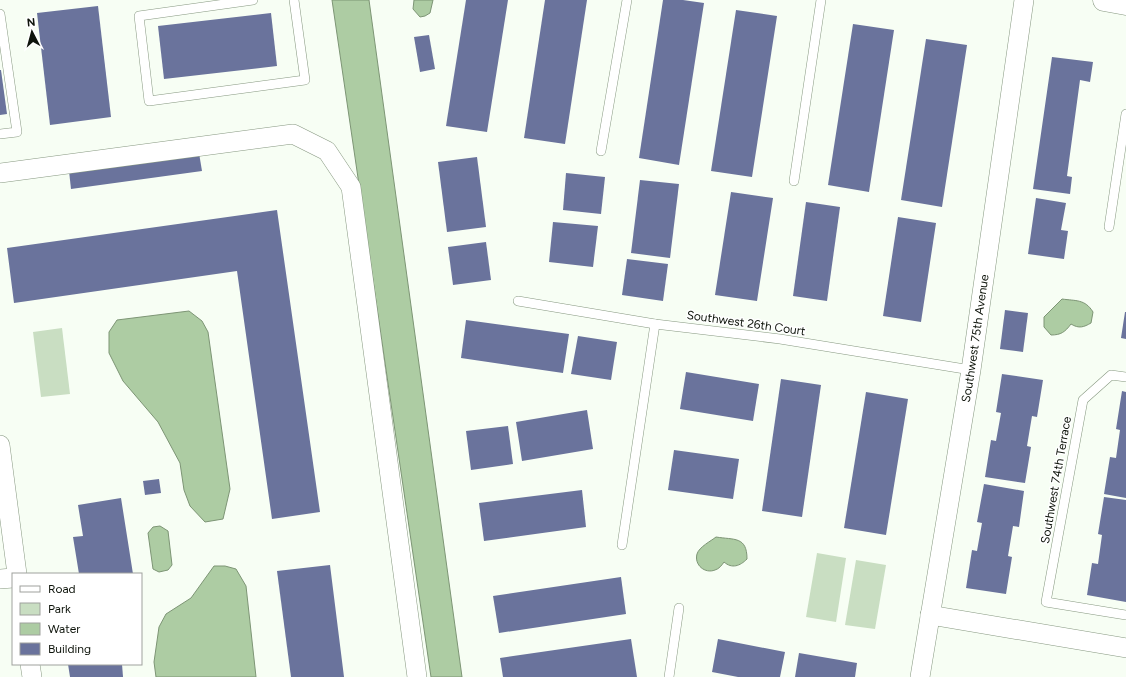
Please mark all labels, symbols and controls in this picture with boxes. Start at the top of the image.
north arrow [12,12,52,52]
text: N [26,16,36,29]
street label: Southwest 75th Avenue [959,273,992,404]
street label: Southwest 26th Court [686,308,807,338]
street label: Southwest 74th Terrace [1038,415,1074,545]
legend [12,573,142,665]
text: Road [48,582,76,596]
text: Park [48,602,71,616]
text: Water [48,622,80,636]
text: Building [48,642,91,656]

